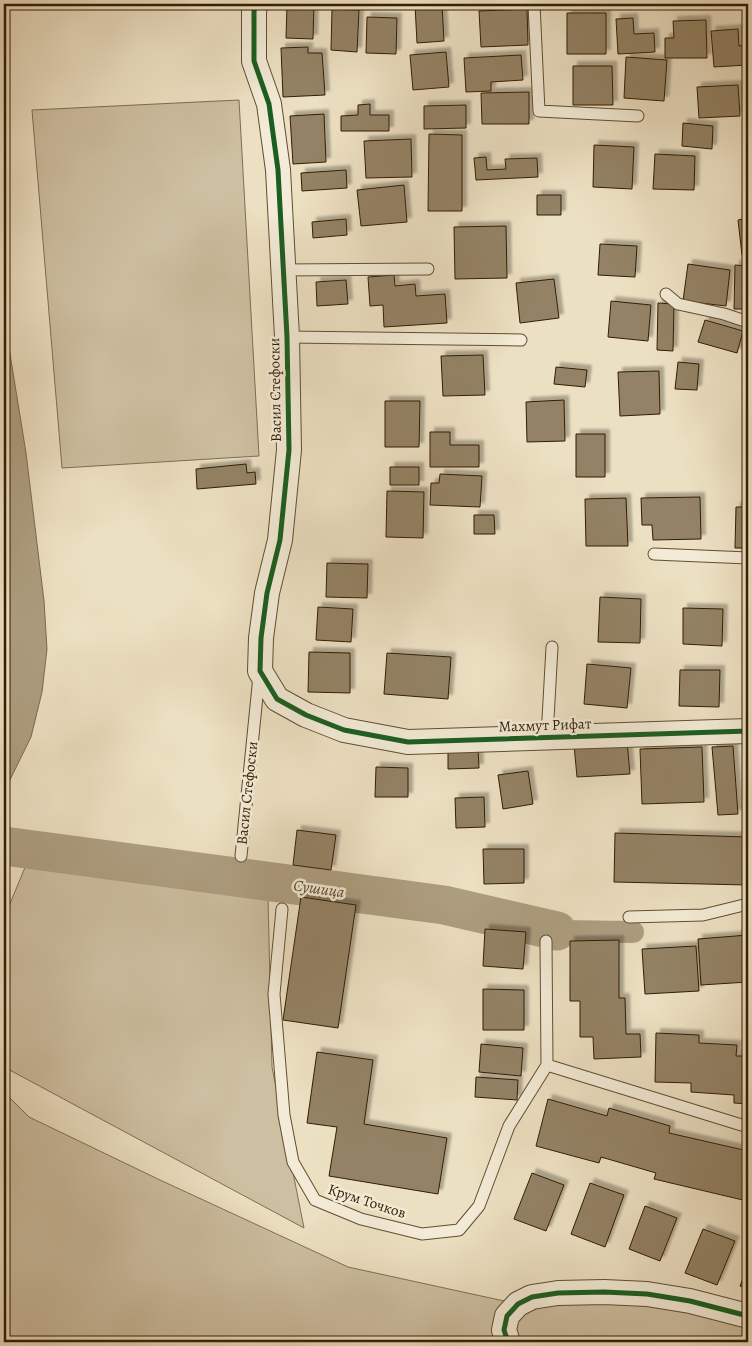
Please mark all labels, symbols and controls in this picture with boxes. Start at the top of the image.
street label: Васил Стефоски [264,338,286,442]
street label: Махмут Рифат [498,713,592,737]
street label: Васил Стефоски [232,740,262,846]
water label: Сушица [292,875,346,903]
street label: Крум Точков [325,1179,409,1223]

